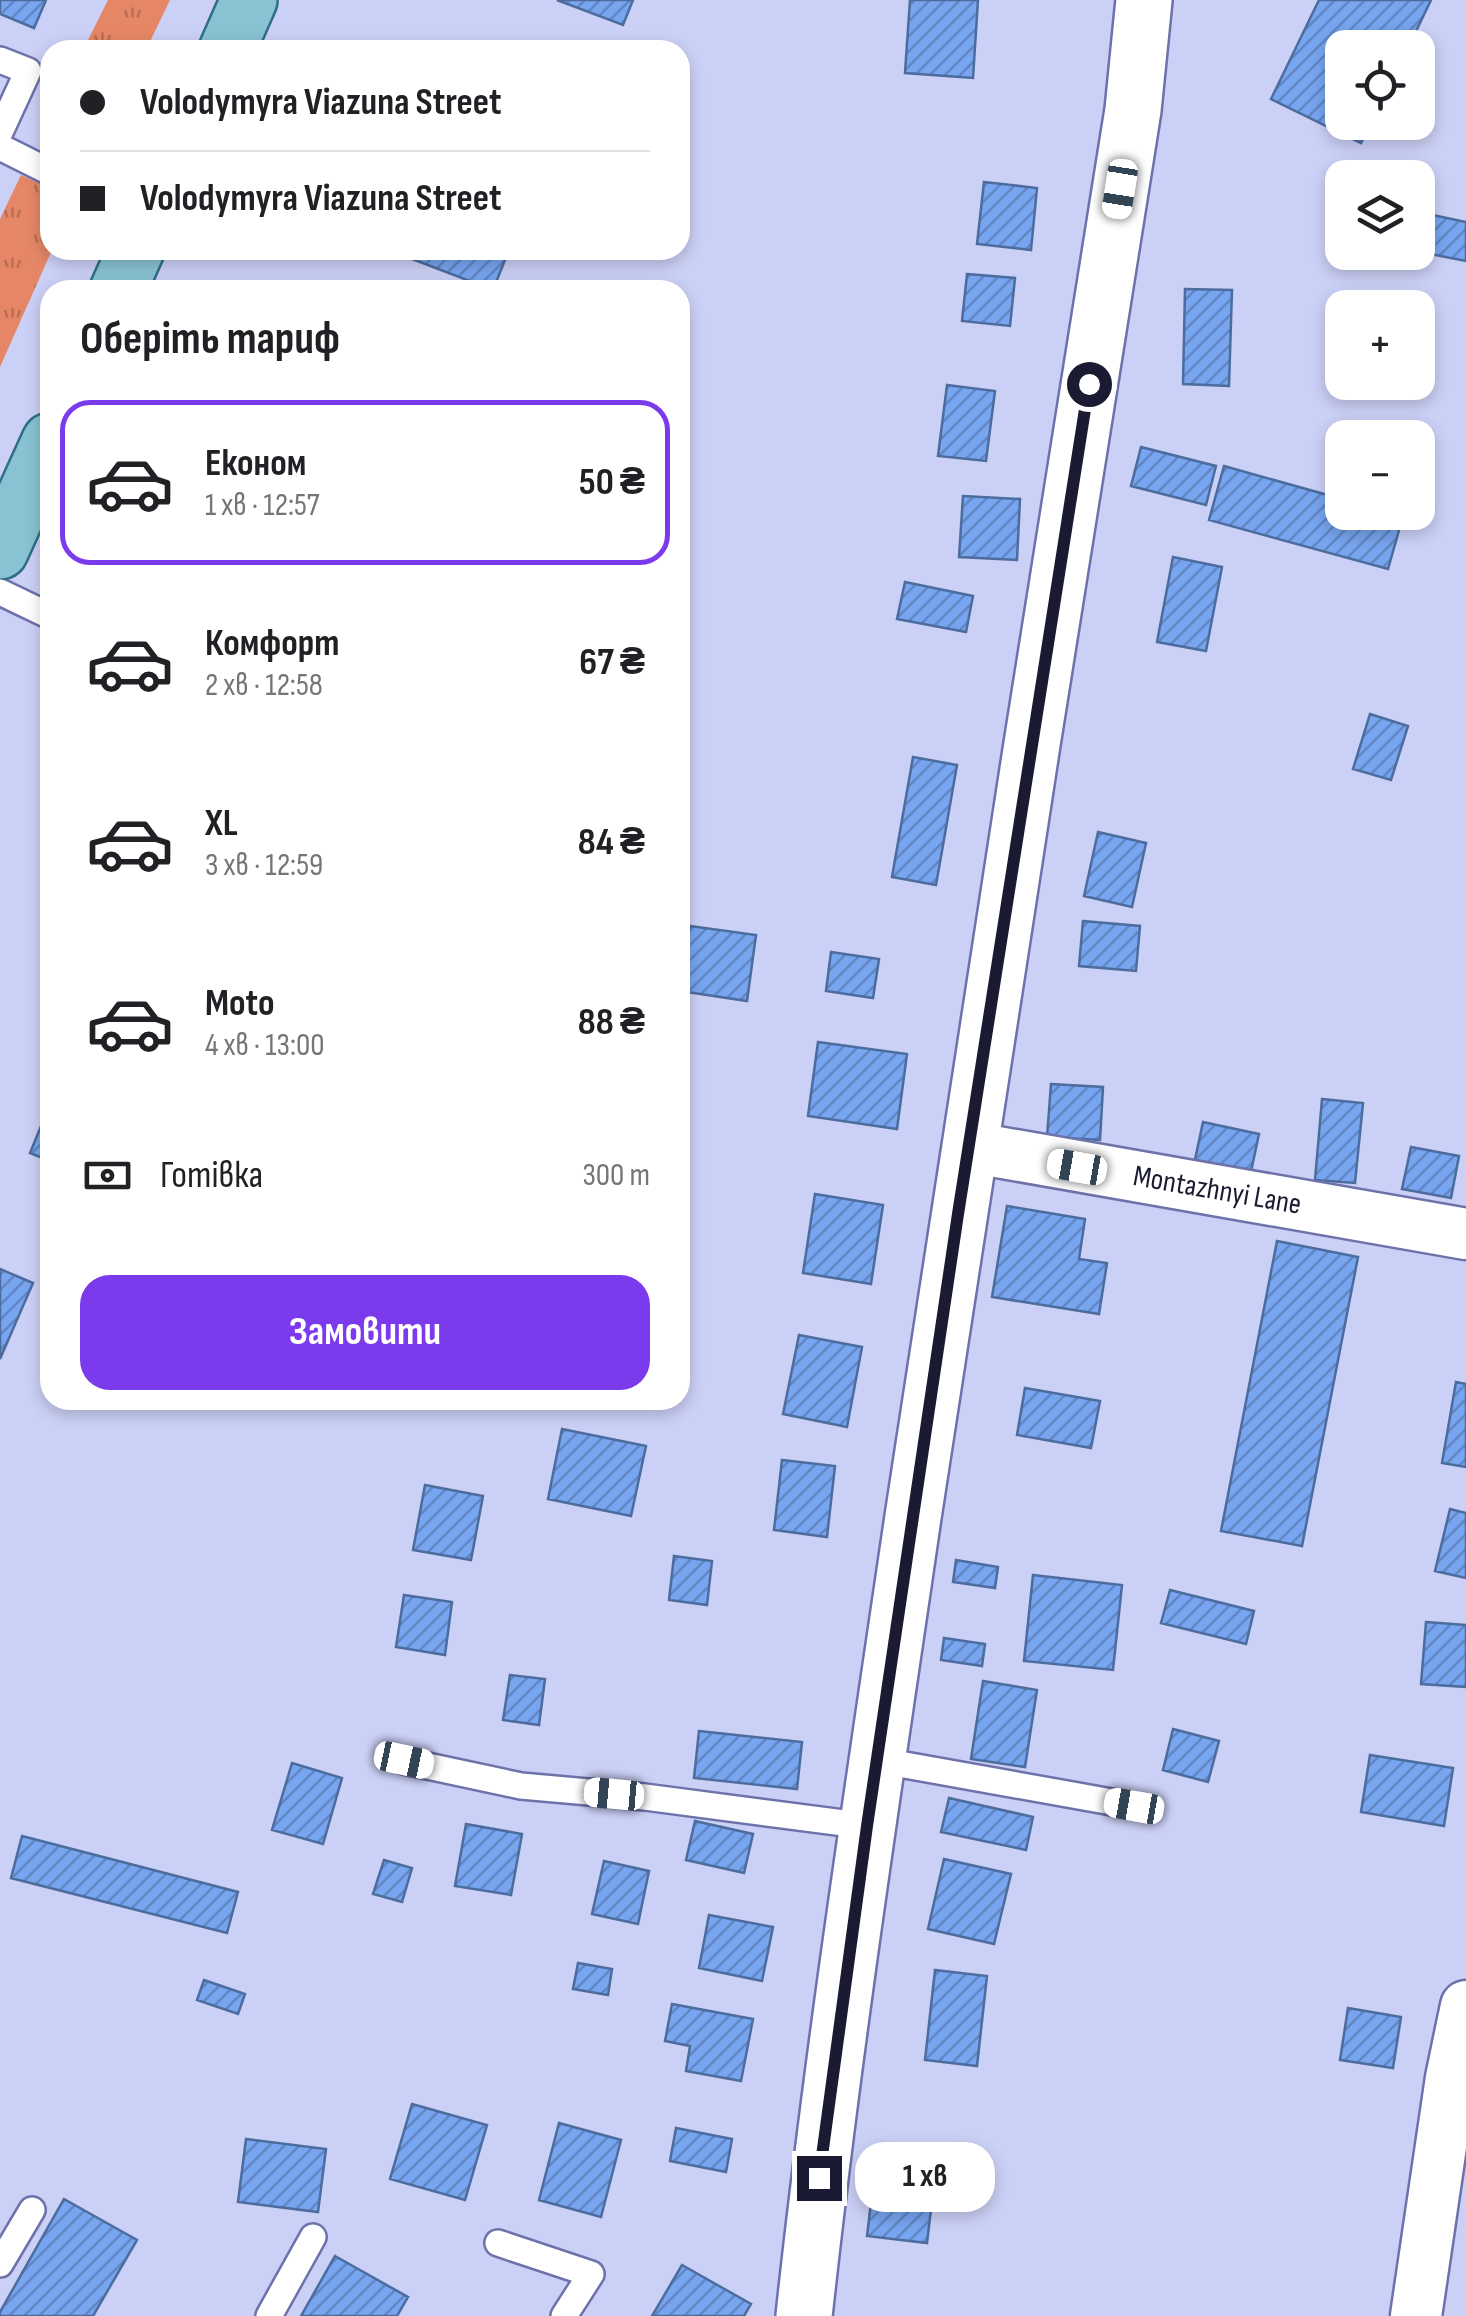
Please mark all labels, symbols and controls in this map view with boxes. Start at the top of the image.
map controls [1325,30,1435,530]
button: locate [1325,30,1435,140]
text: Volodymyra Viazuna Street [140,80,502,125]
car [1100,157,1140,221]
button: layers [1325,160,1435,270]
text: Volodymyra Viazuna Street [140,176,502,221]
button: + [1325,290,1435,400]
text: Оберіть тариф [80,312,340,367]
route start [1067,362,1112,407]
button: − [1325,420,1435,530]
icon: car [85,438,175,528]
text: Економ [205,441,306,486]
text: 50 ₴ [579,460,645,505]
text: 1 хв · 12:57 [205,486,319,525]
icon: car [85,618,175,708]
text: Комфорт [205,621,339,666]
text: 67 ₴ [579,640,645,685]
text: 2 хв · 12:58 [205,666,323,705]
icon: car [85,798,175,888]
text: XL [205,801,238,846]
text: 84 ₴ [578,820,645,865]
text: 3 хв · 12:59 [205,846,323,885]
icon: car [85,978,175,1068]
text: Moto [205,981,275,1026]
text: 88 ₴ [578,1000,645,1045]
text: 4 хв · 13:00 [205,1026,325,1065]
car [1045,1147,1109,1187]
icon: cash [80,1148,135,1203]
text: Готівка [160,1153,263,1198]
text: 300 m [582,1156,650,1195]
street label: Montazhnyi Lane [1130,1158,1304,1223]
button: Замовити [80,1275,650,1390]
car [372,1739,436,1781]
car [583,1776,645,1812]
car [1102,1786,1166,1826]
callout: 1 хв [854,2143,994,2213]
route end [797,2156,842,2201]
text: 1 хв [903,2157,947,2196]

